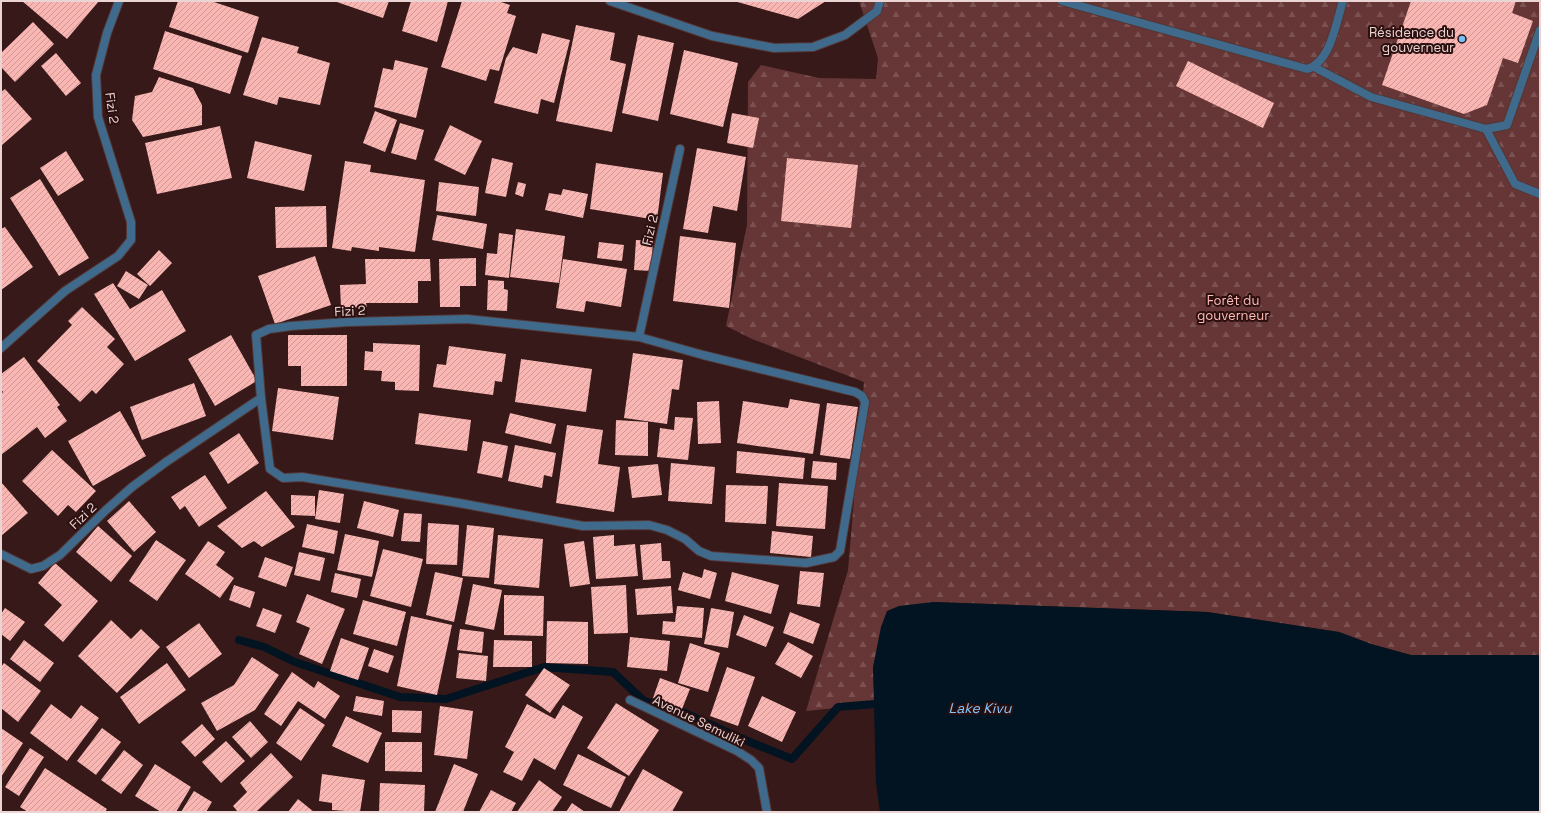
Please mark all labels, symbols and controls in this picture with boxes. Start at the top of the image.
place label: Résidence du gouverneur [1369,24,1454,56]
marker: Résidence du gouverneur [1457,34,1467,44]
street label: Fizi 2 [101,91,123,125]
street label: Fizi 2 [638,213,662,247]
park label: Forêt du gouverneur [1197,292,1269,324]
street label: Fizi 2 [334,302,366,320]
street label: Fizi 2 [66,499,100,533]
street label: Avenue Semuliki [650,691,748,751]
water label: Lake Kivu [949,699,1013,717]

